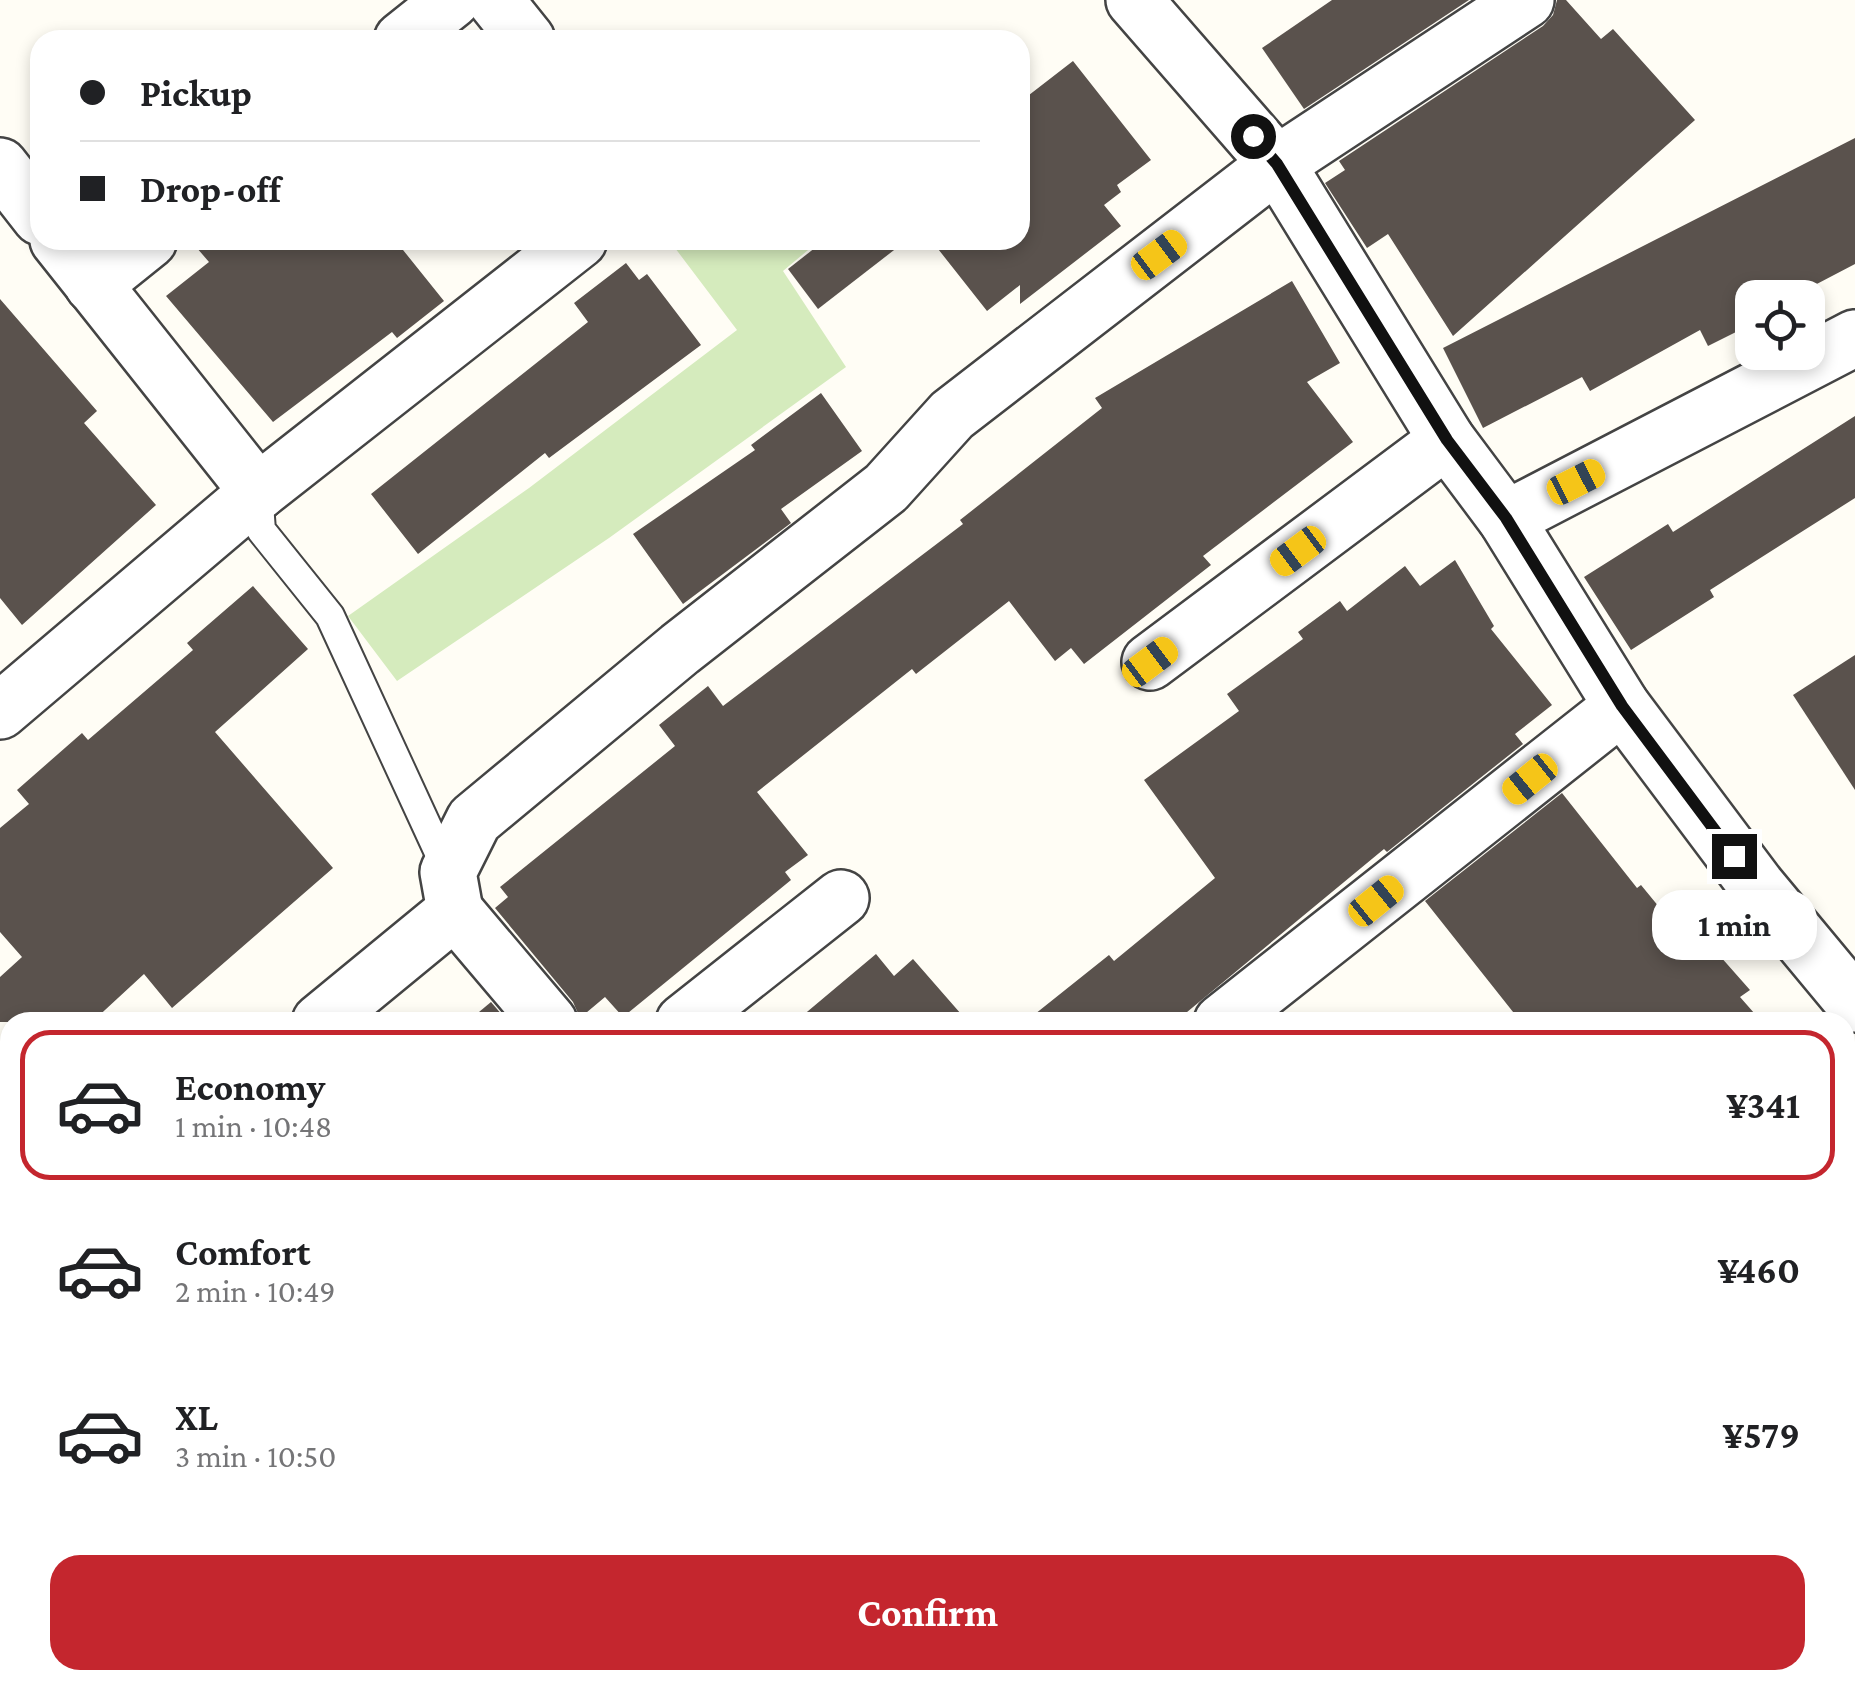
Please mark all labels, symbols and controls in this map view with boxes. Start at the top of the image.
text: Pickup [140,72,252,114]
route start [1231,114,1276,159]
text: Drop-off [140,168,281,210]
car [1126,225,1192,285]
map controls [1735,280,1825,370]
button: locate [1735,280,1825,370]
car [1542,455,1610,509]
car [1265,521,1331,581]
car [1117,632,1183,692]
car [1497,748,1563,810]
route end [1712,834,1757,879]
car [1343,870,1409,932]
callout: 1 min [1652,891,1816,961]
text: 1 min [1698,907,1771,943]
icon: car [55,1060,145,1150]
text: Economy [175,1066,325,1108]
text: ¥341 [1726,1084,1800,1126]
text: 1 min · 10:48 [175,1108,332,1144]
icon: car [55,1225,145,1315]
text: Comfort [175,1231,311,1273]
text: ¥460 [1718,1249,1800,1291]
text: 2 min · 10:49 [175,1273,336,1309]
icon: car [55,1390,145,1480]
text: XL [175,1396,218,1438]
text: ¥579 [1723,1414,1800,1456]
text: 3 min · 10:50 [175,1438,336,1474]
button: Confirm [50,1555,1805,1670]

